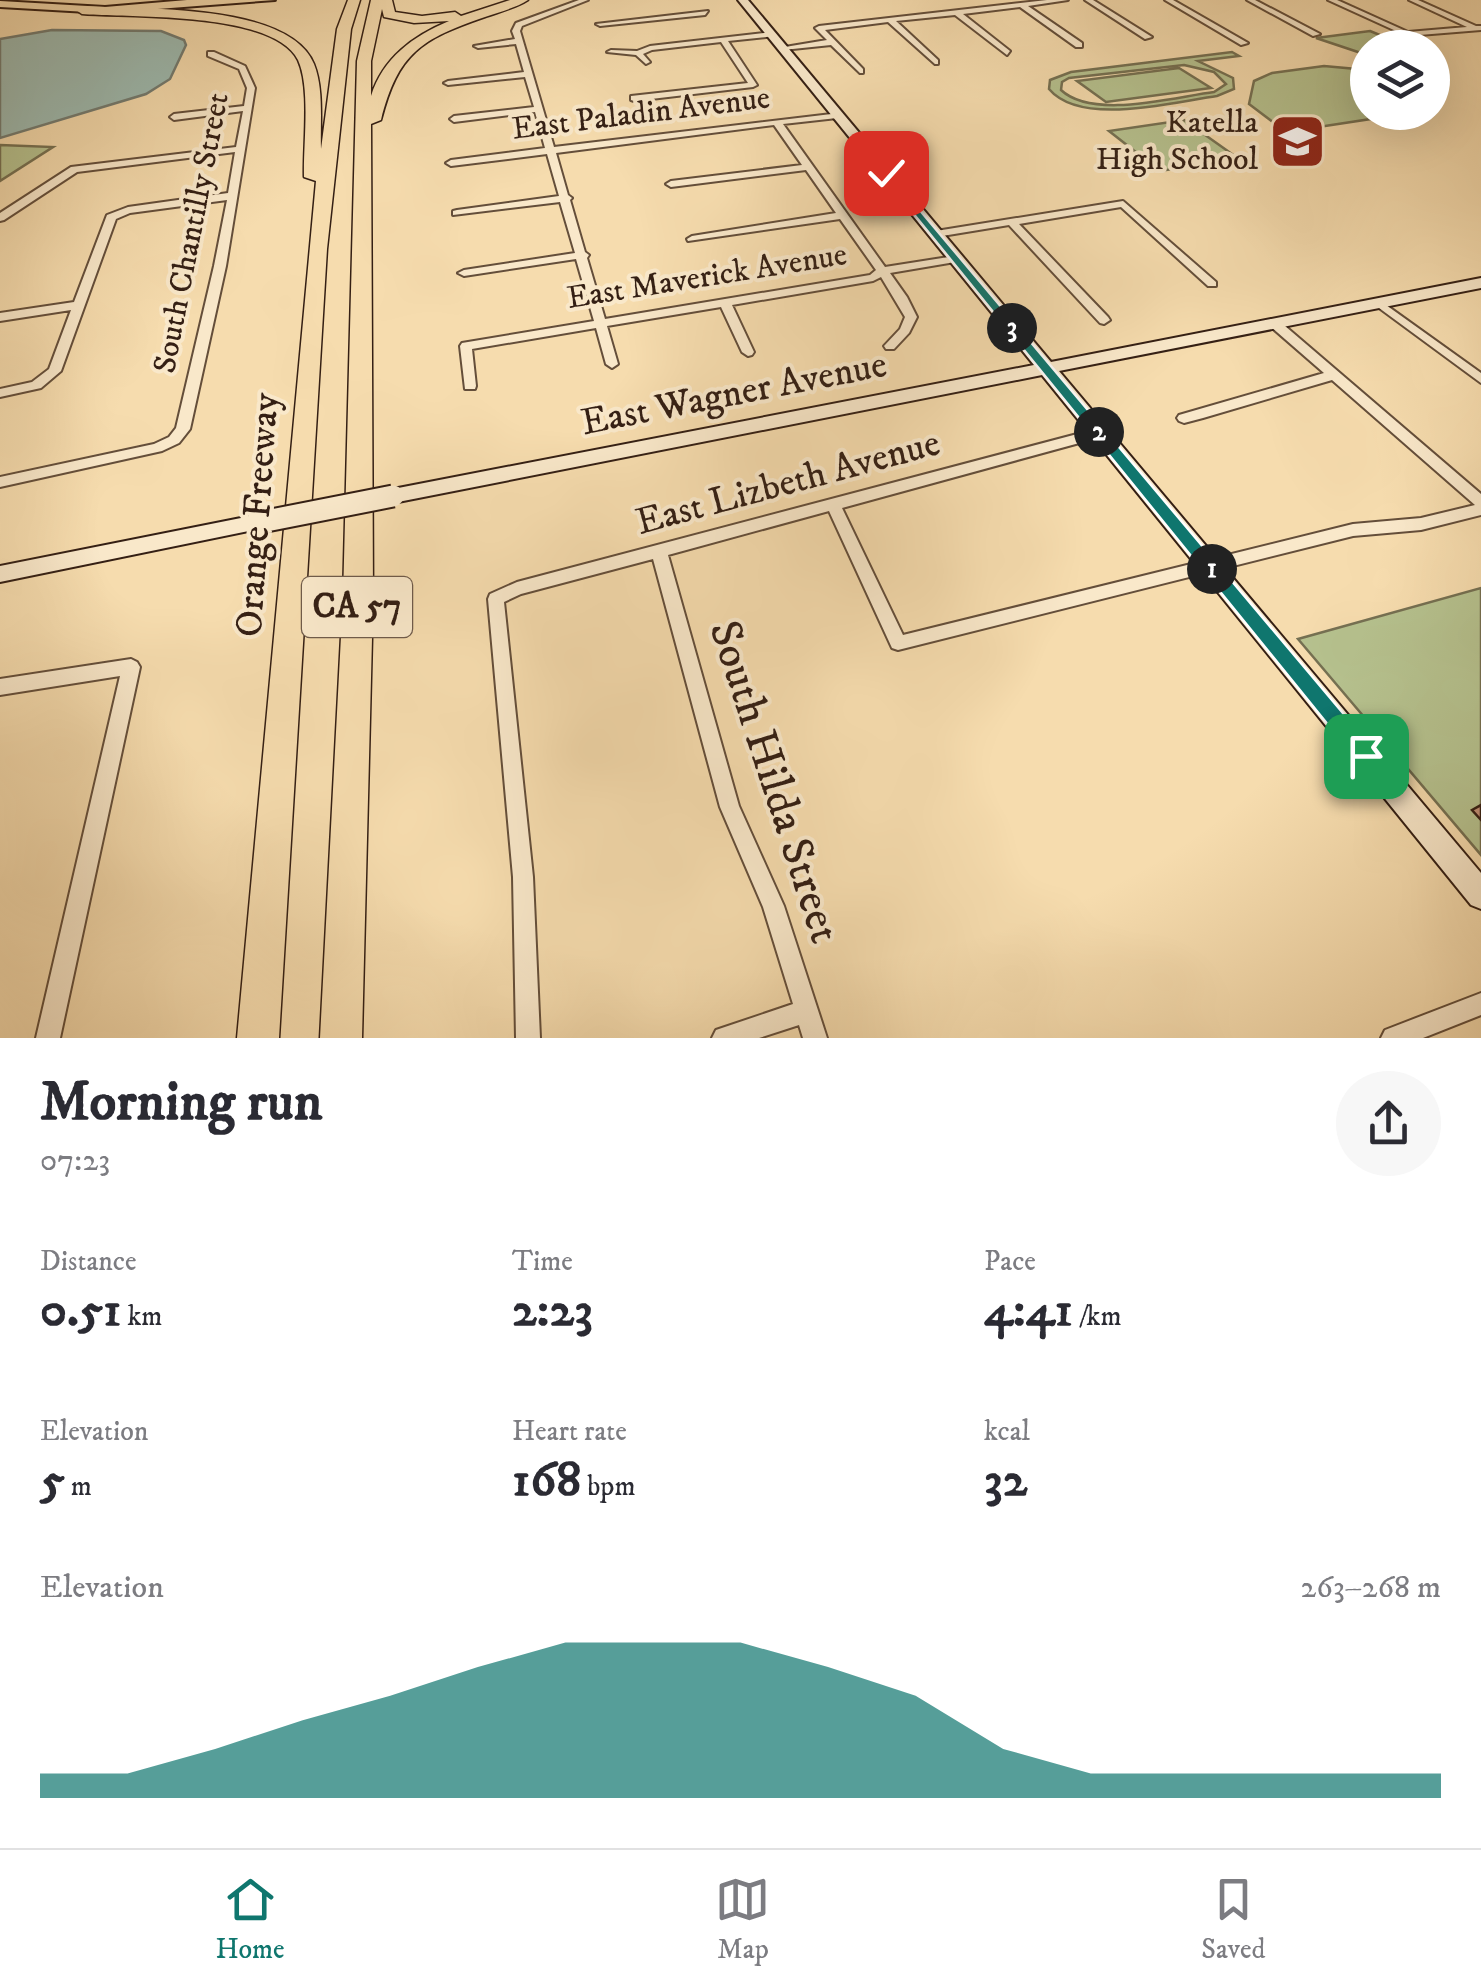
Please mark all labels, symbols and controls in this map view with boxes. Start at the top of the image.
map controls [1350,30,1450,130]
button: layers [1350,30,1450,130]
street label: East Paladin Avenue [510,78,772,150]
street label: South Chantilly Street [145,89,239,377]
place label: Katella High School [1096,103,1258,180]
school or university icon: Katella High School [1267,111,1327,171]
pin [844,131,929,216]
icon: check [859,146,914,201]
street label: East Maverick Avenue [564,235,850,319]
pin: 3 [987,303,1037,353]
text: 3 [1007,310,1017,345]
street label: East Wagner Avenue [577,341,891,447]
street label: Orange Freeway [226,390,291,639]
pin: 2 [1074,407,1124,457]
text: 2 [1092,414,1106,449]
street label: East Lizbeth Avenue [631,419,945,547]
pin: 1 [1187,544,1237,594]
text: 1 [1207,551,1217,586]
road number: CA 57 [302,577,412,637]
street label: South Hilda Street [696,614,852,950]
pin [1324,714,1409,799]
icon: arrive [1339,729,1394,784]
text: Morning run [40,1069,322,1138]
button: share [1336,1071,1441,1176]
text: 07:23 [40,1141,110,1181]
text: Distance [40,1244,136,1279]
text: Time [512,1244,573,1279]
text: Pace [984,1244,1036,1279]
text: 0.51 [40,1279,121,1342]
text: 2:23 [512,1279,593,1342]
text: 4:41 [984,1279,1073,1342]
text: km [121,1299,162,1334]
text: /km [1073,1299,1122,1334]
text: Elevation [40,1414,148,1449]
text: Heart rate [512,1414,627,1449]
text: kcal [984,1414,1030,1449]
text: 5 [40,1449,65,1512]
text: 168 [512,1449,581,1512]
text: 32 [984,1449,1027,1512]
text: m [65,1469,92,1504]
text: bpm [581,1469,635,1504]
text: Elevation [40,1568,164,1608]
text: 263–268 m [1301,1568,1441,1608]
tab: Home [215,1872,285,1967]
tab: Map [715,1872,770,1967]
tab: Saved [1201,1872,1266,1967]

